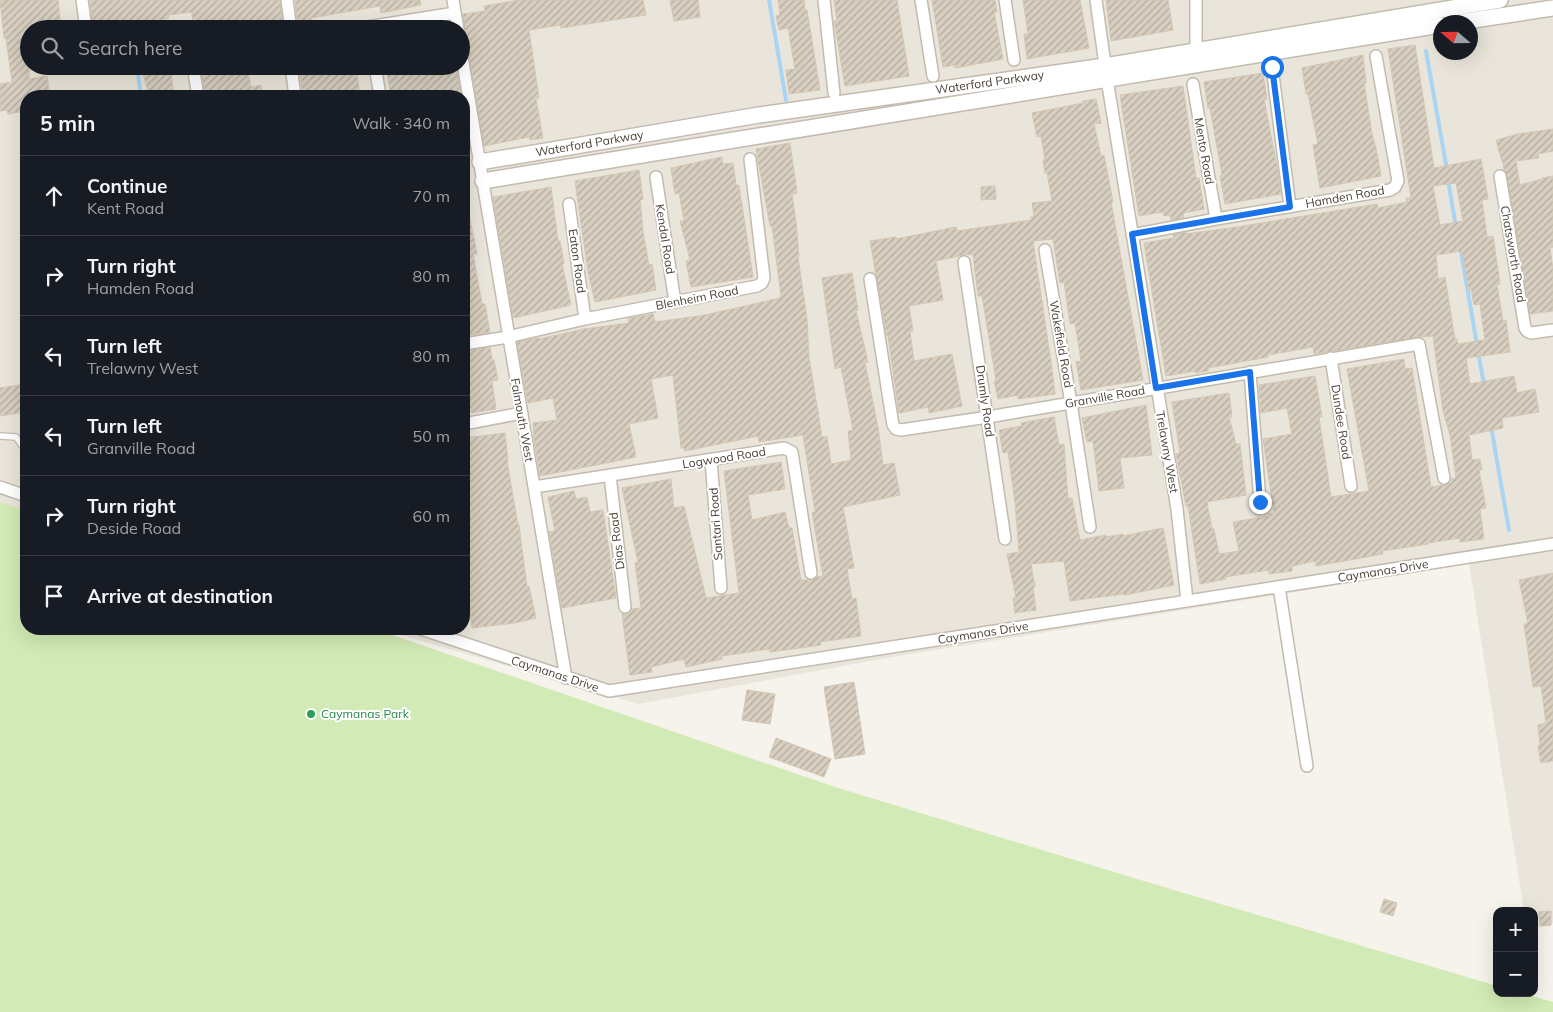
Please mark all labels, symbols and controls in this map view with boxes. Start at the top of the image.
north arrow [1433,15,1478,60]
search box [20,20,470,75]
icon: search [38,34,66,62]
text: Search here [78,36,182,60]
route start [1261,56,1284,79]
street label: Waterford Parkway [934,67,1046,97]
text: 5 min [40,110,95,136]
text: Walk · 340 m [352,113,450,133]
street label: Mento Road [1191,116,1218,185]
street label: Waterford Parkway [534,126,645,160]
text: Continue [87,174,167,198]
icon: ahead [40,182,68,210]
street label: Hamden Road [1304,182,1386,211]
text: 70 m [413,186,450,206]
text: Kent Road [87,198,164,218]
street label: Kendal Road [653,203,678,275]
street label: Chatsworth Road [1498,204,1529,304]
street label: Eaton Road [566,228,589,294]
text: Turn right [87,254,176,278]
icon: right [40,262,68,290]
text: 80 m [413,266,450,286]
text: Hamden Road [87,278,194,298]
street label: Blenheim Road [654,282,740,313]
street label: Wakefield Road [1046,299,1077,389]
text: Turn left [87,334,162,358]
icon: left [40,342,68,370]
text: 80 m [413,346,450,366]
text: Trelawny West [87,358,198,378]
street label: Drumly Road [973,364,998,438]
street label: Falmouth West [508,377,537,463]
street label: Granville Road [1064,382,1146,411]
street label: Dundee Road [1328,383,1355,460]
street label: Trelawny West [1153,410,1182,494]
text: Turn left [87,414,162,438]
icon: left [40,422,68,450]
text: 50 m [413,426,450,446]
text: Granville Road [87,438,195,458]
street label: Logwood Road [681,443,767,472]
street label: Santari Road [705,487,726,561]
route end [1249,491,1272,514]
text: Turn right [87,494,176,518]
icon: right [40,502,68,530]
text: 60 m [413,506,450,526]
street label: Dias Road [606,512,627,571]
text: Deside Road [87,518,181,538]
street label: Caymanas Drive [1337,556,1429,585]
icon: arrive [40,582,68,610]
text: Arrive at destination [87,584,273,608]
street label: Caymanas Drive [937,618,1029,647]
street label: Caymanas Drive [509,652,601,695]
place label: Caymanas Park [321,706,410,721]
marker: Caymanas Park [305,708,317,720]
map controls [1493,907,1538,997]
button: + [1493,907,1538,952]
button: − [1493,952,1538,997]

